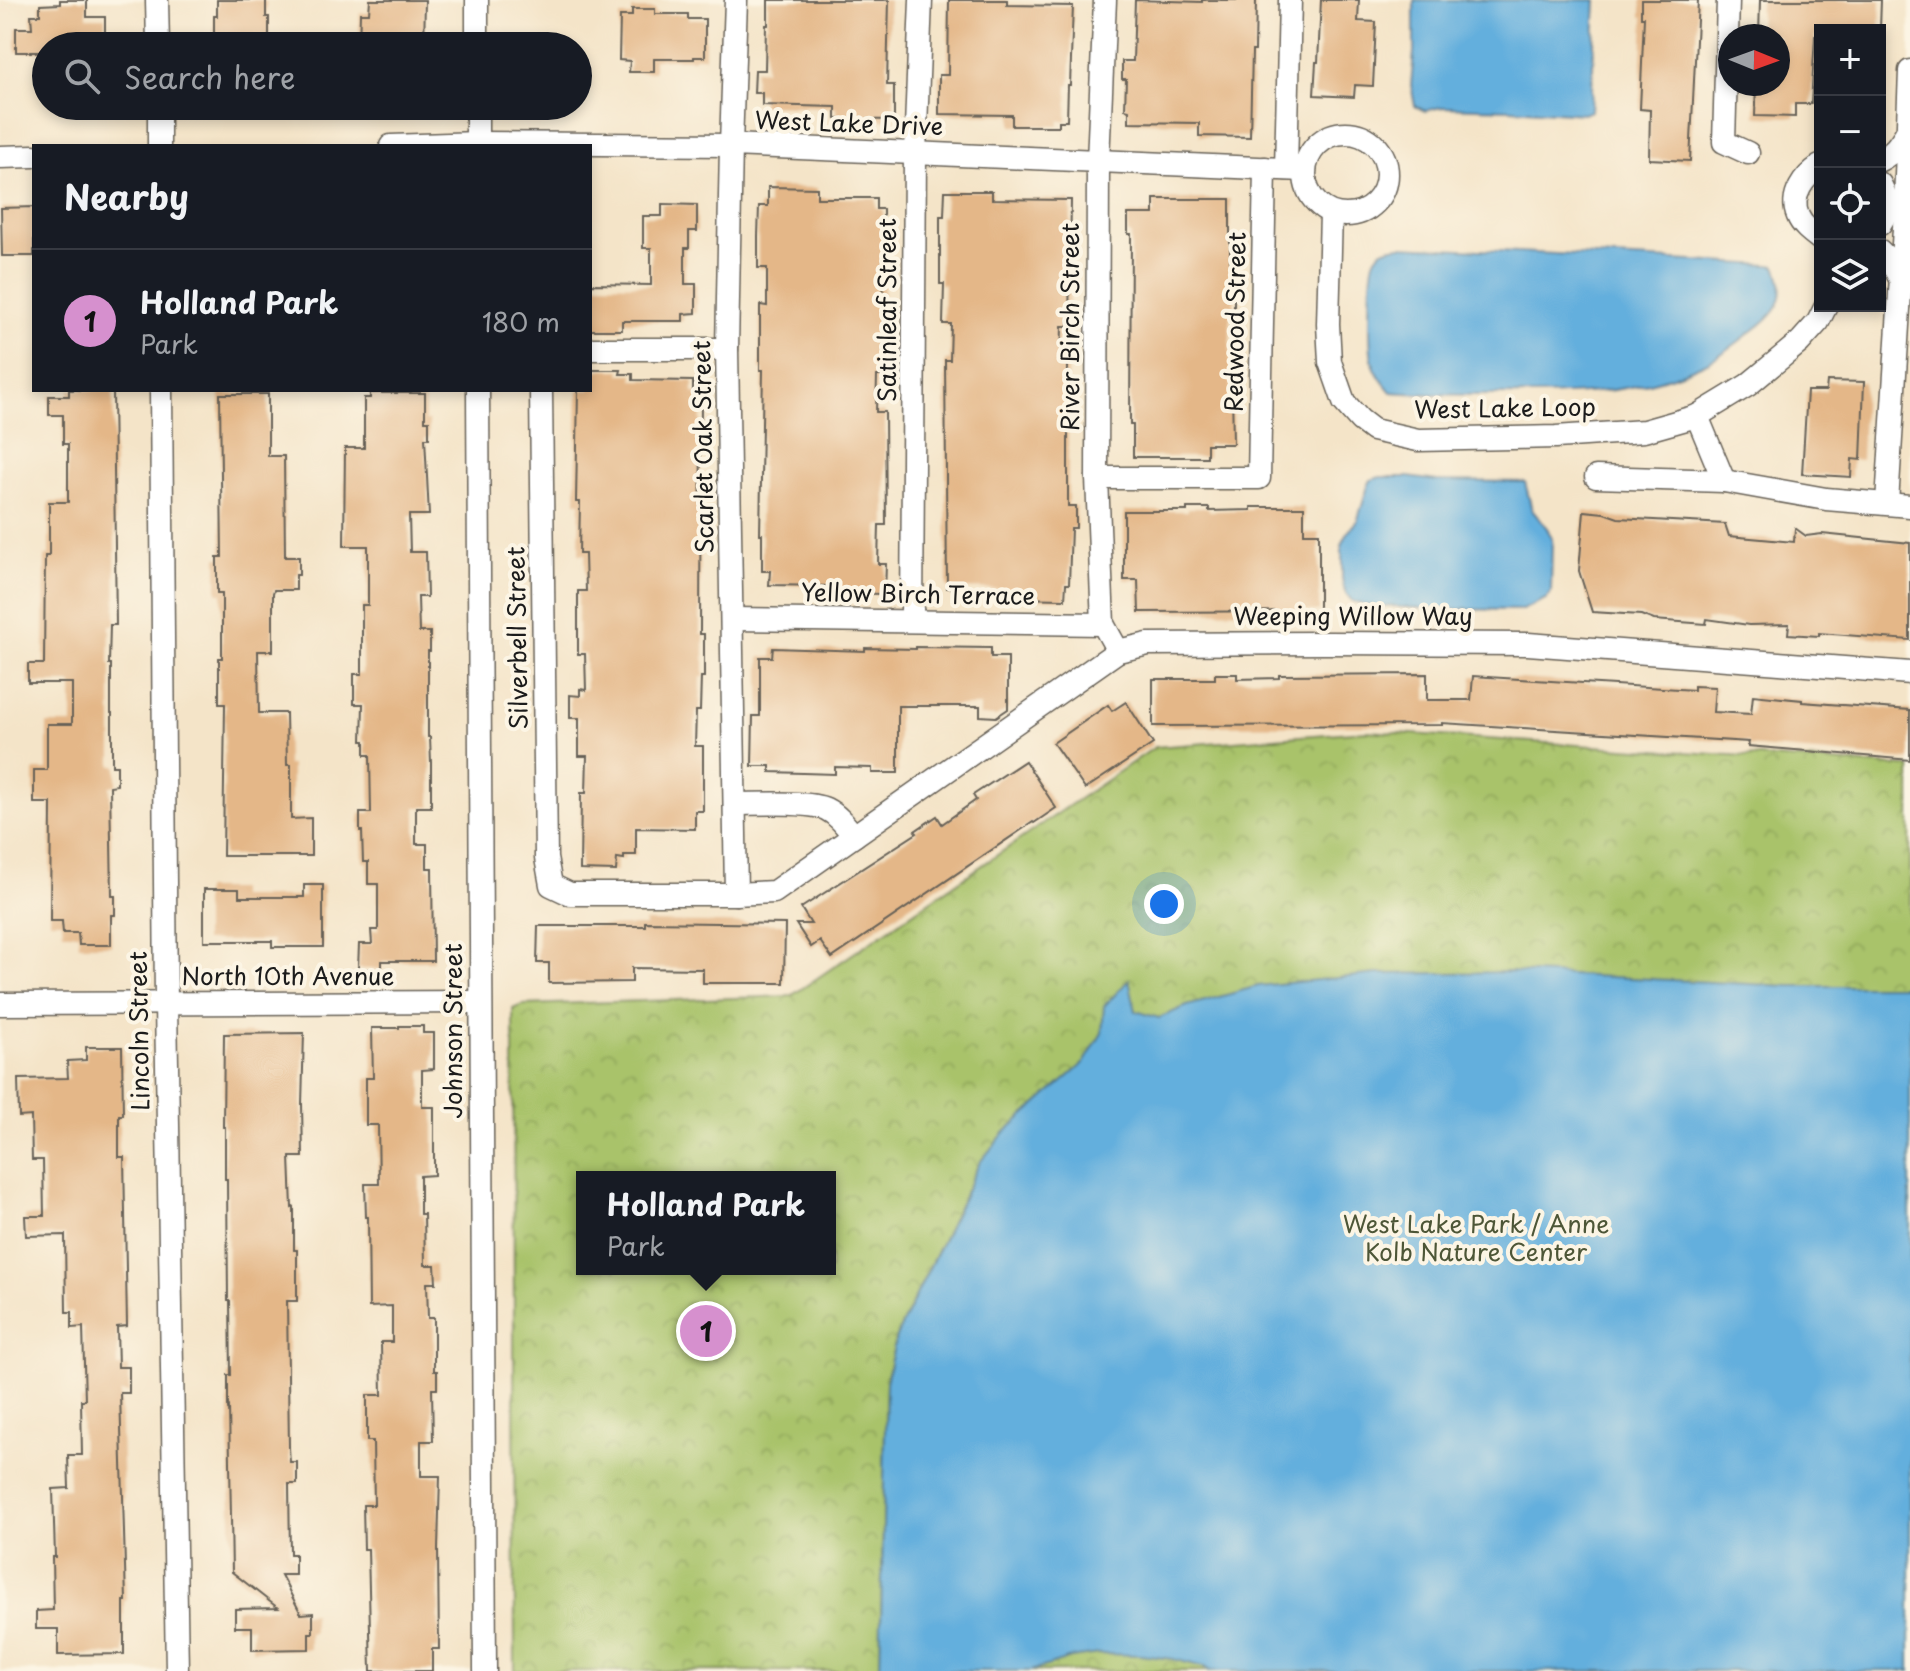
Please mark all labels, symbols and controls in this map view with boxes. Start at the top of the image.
north arrow [1718,24,1790,96]
map controls [1814,24,1886,312]
button: + [1814,24,1886,96]
search box [32,32,592,120]
icon: search [60,54,104,98]
text: Search here [124,54,296,99]
button: − [1814,96,1886,168]
street label: West Lake Drive [754,101,944,143]
button: locate [1814,168,1886,240]
text: Nearby [64,170,189,222]
street label: Satinleaf Street [868,218,904,402]
street label: River Birch Street [1051,222,1087,431]
street label: Redwood Street [1214,231,1254,412]
button: layers [1814,240,1886,312]
text: Holland Park [140,279,338,324]
text: 1 [84,302,96,341]
text: 180 m [482,302,560,341]
text: Park [140,324,198,363]
street label: Scarlet Oak Street [682,340,722,554]
street label: West Lake Loop [1414,387,1596,427]
street label: Silverbell Street [496,546,536,730]
street label: Yellow Birch Terrace [800,573,1036,613]
street label: Weeping Willow Way [1233,597,1473,633]
your location [1144,884,1184,924]
street label: Johnson Street [434,943,470,1119]
street label: Lincoln Street [119,951,157,1111]
street label: North 10th Avenue [182,957,394,993]
popup [576,1171,836,1275]
text: Holland Park [607,1181,805,1226]
park label: West Lake Park / Anne Kolb Nature Center [1343,1205,1609,1269]
text: Park [607,1226,665,1265]
pin: 1 [680,1301,732,1361]

